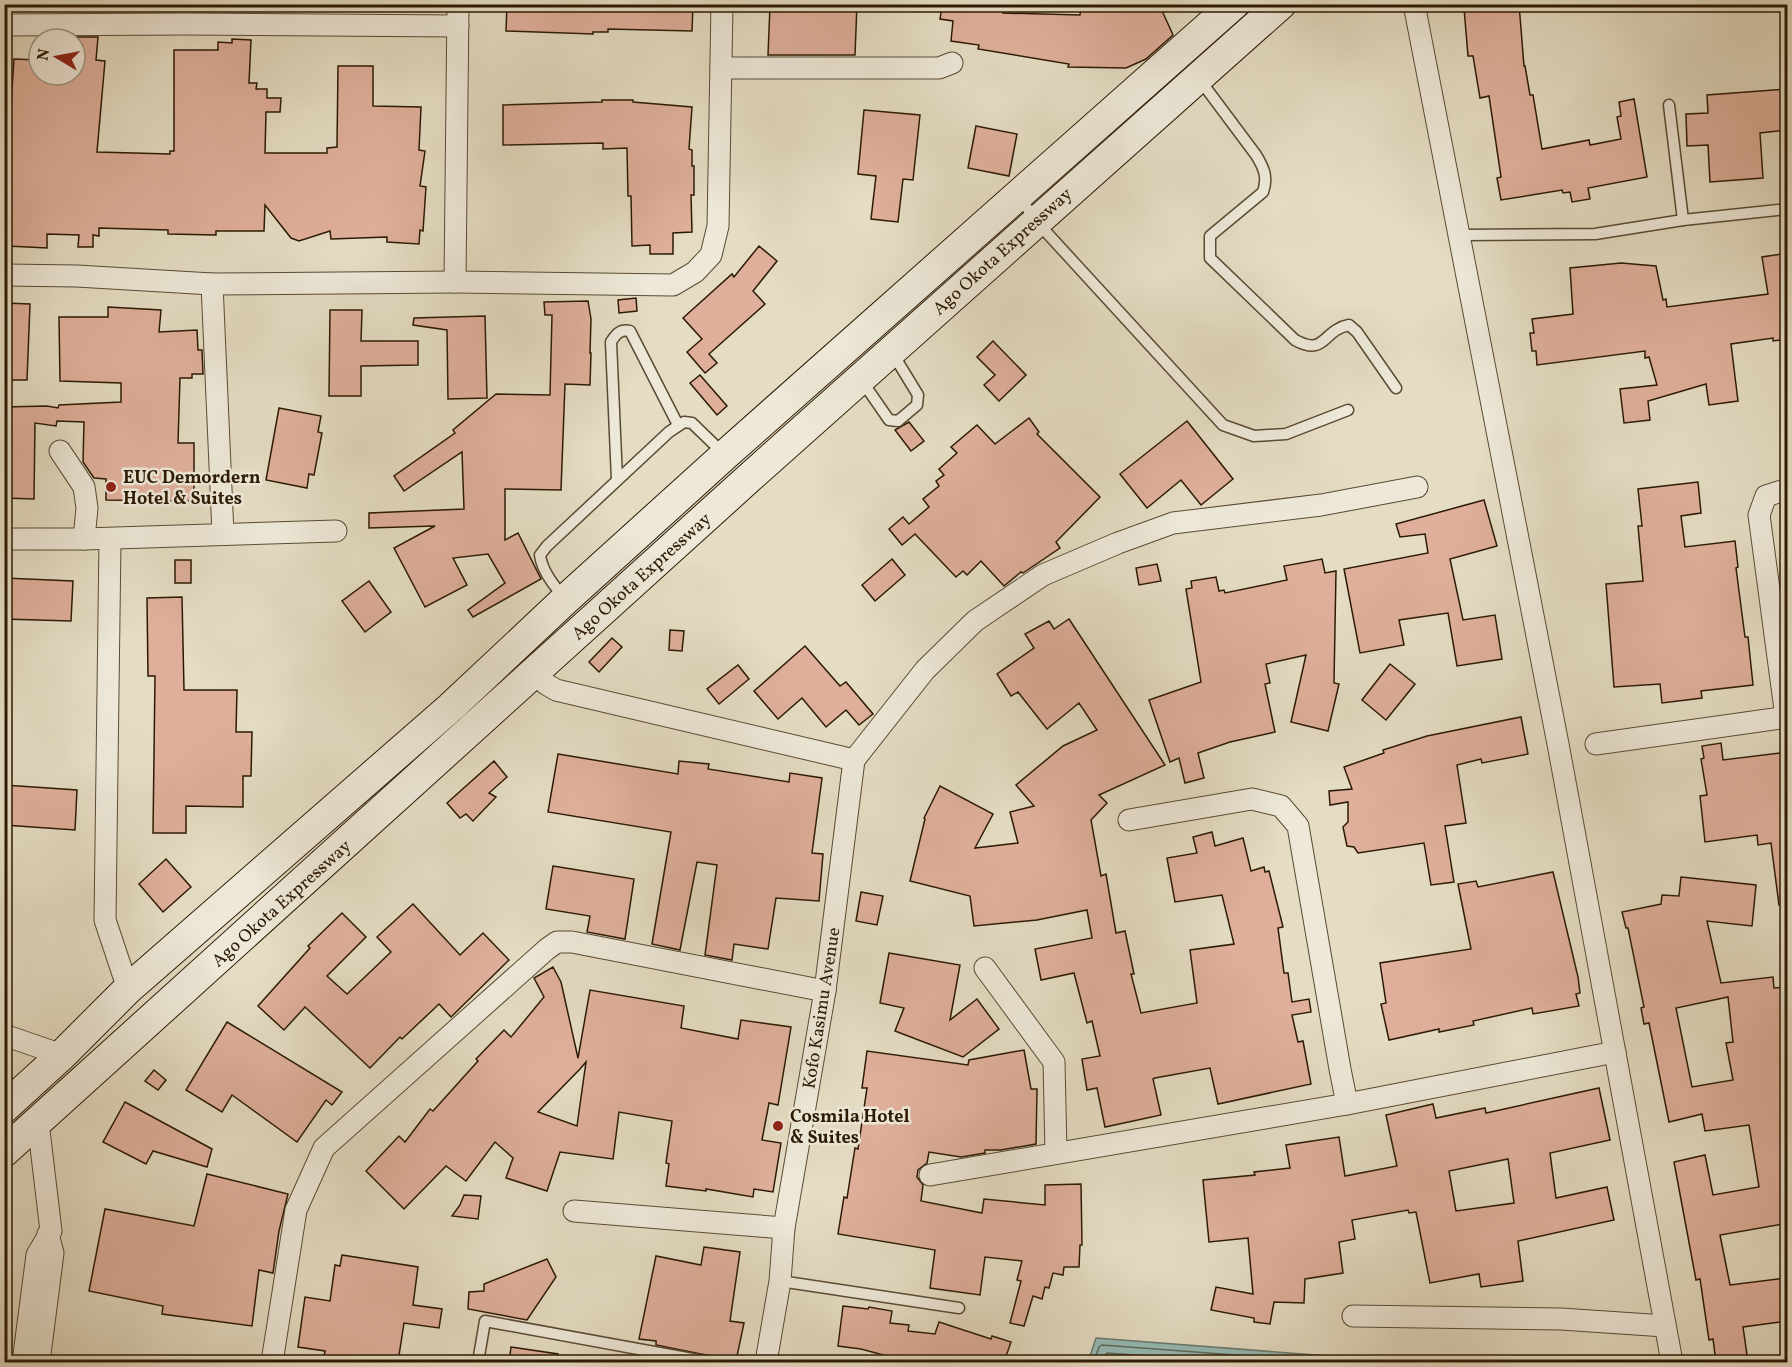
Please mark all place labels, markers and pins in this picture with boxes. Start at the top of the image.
place label: EUC Demordern Hotel & Suites [123,466,261,512]
marker: EUC Demordern Hotel & Suites [104,480,118,494]
place label: Cosmila Hotel & Suites [790,1105,910,1151]
marker: Cosmila Hotel & Suites [771,1119,785,1133]

